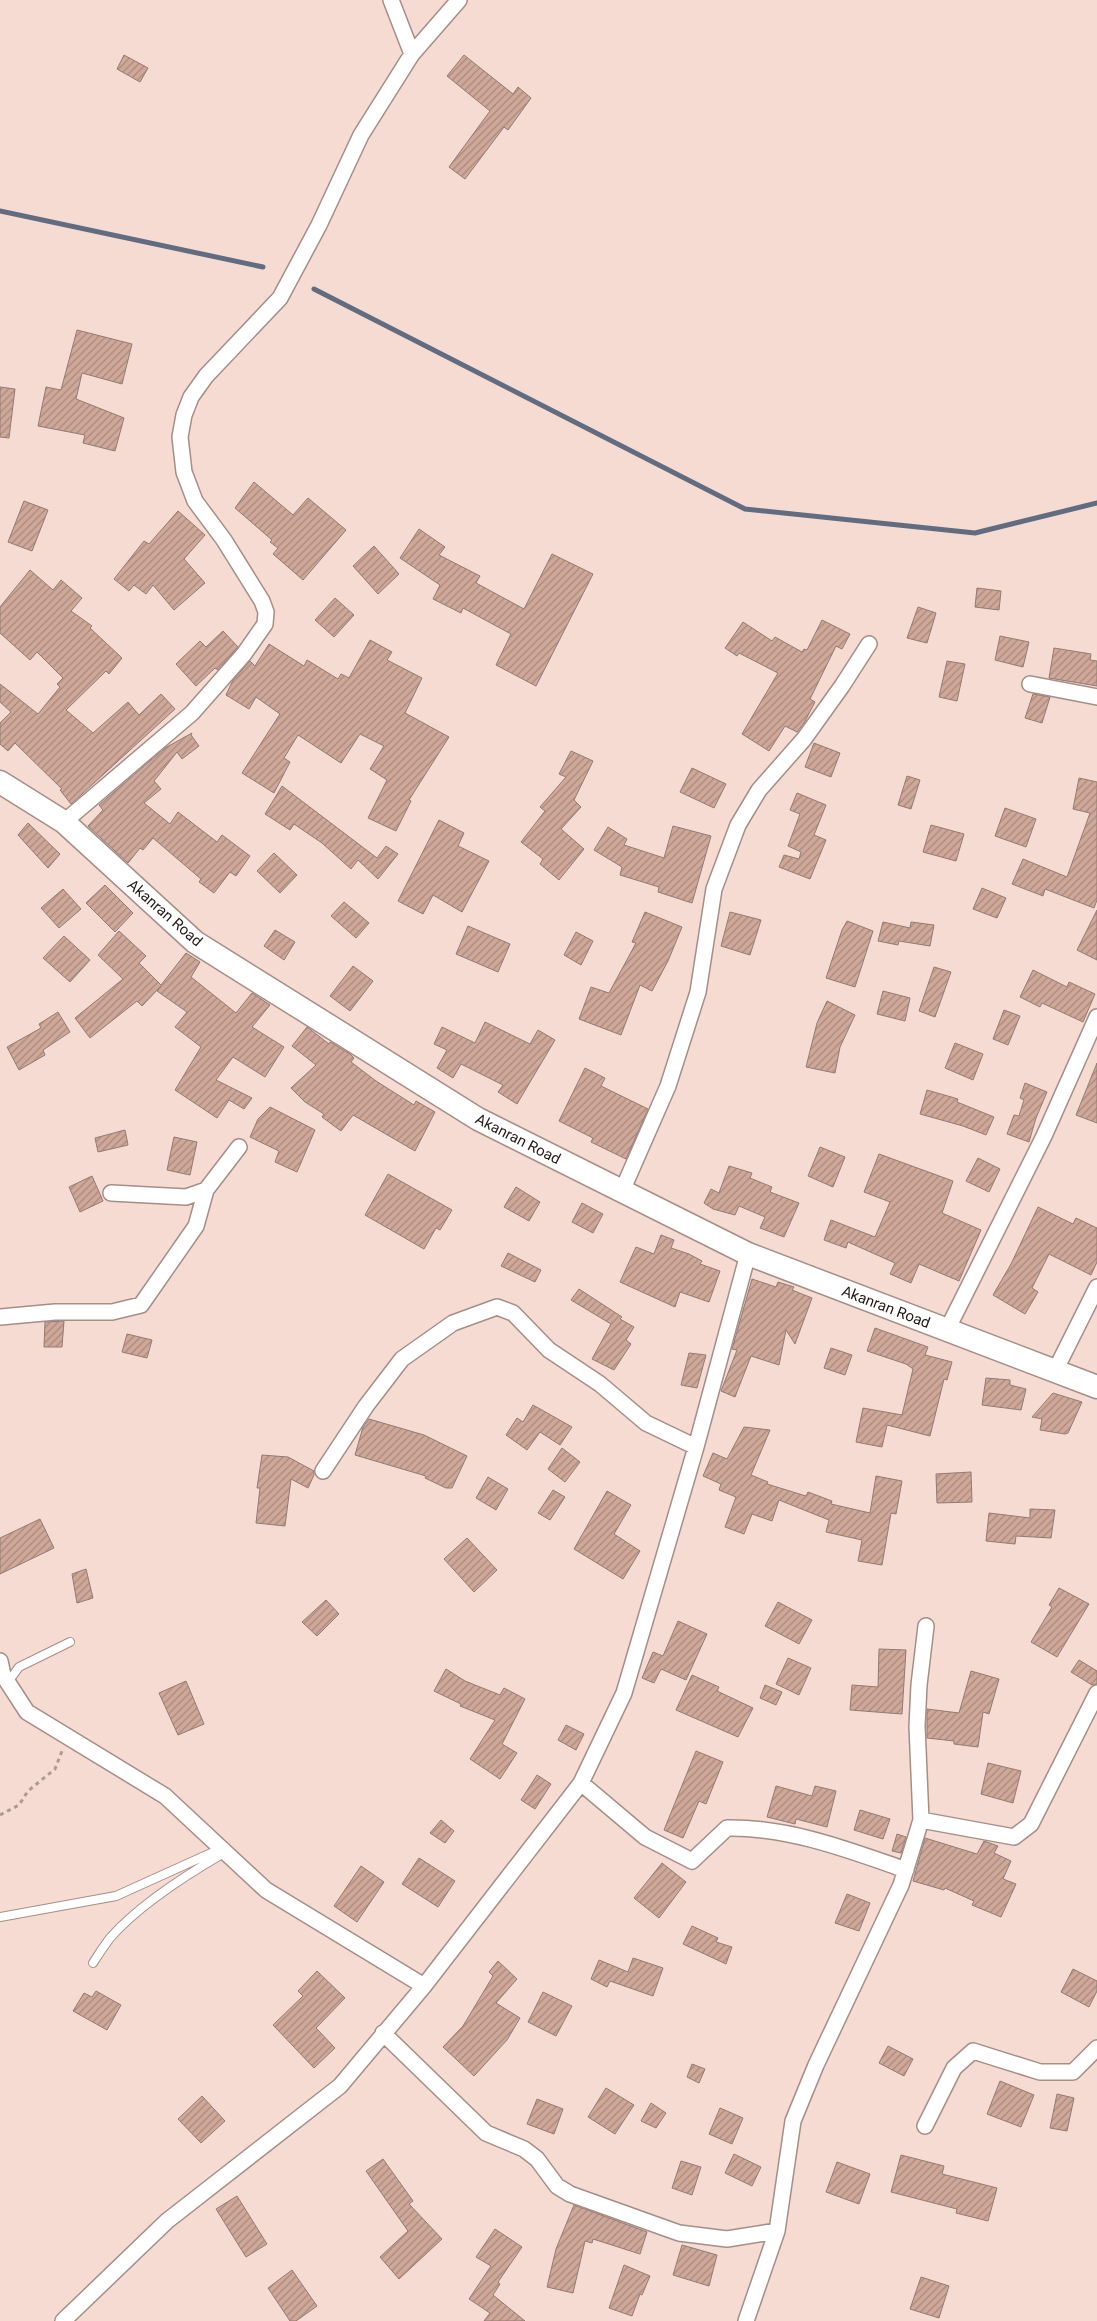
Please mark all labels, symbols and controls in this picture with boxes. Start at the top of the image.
street label: Akanran Road [124,876,206,950]
street label: Akanran Road [472,1110,564,1168]
street label: Akanran Road [839,1282,933,1332]

